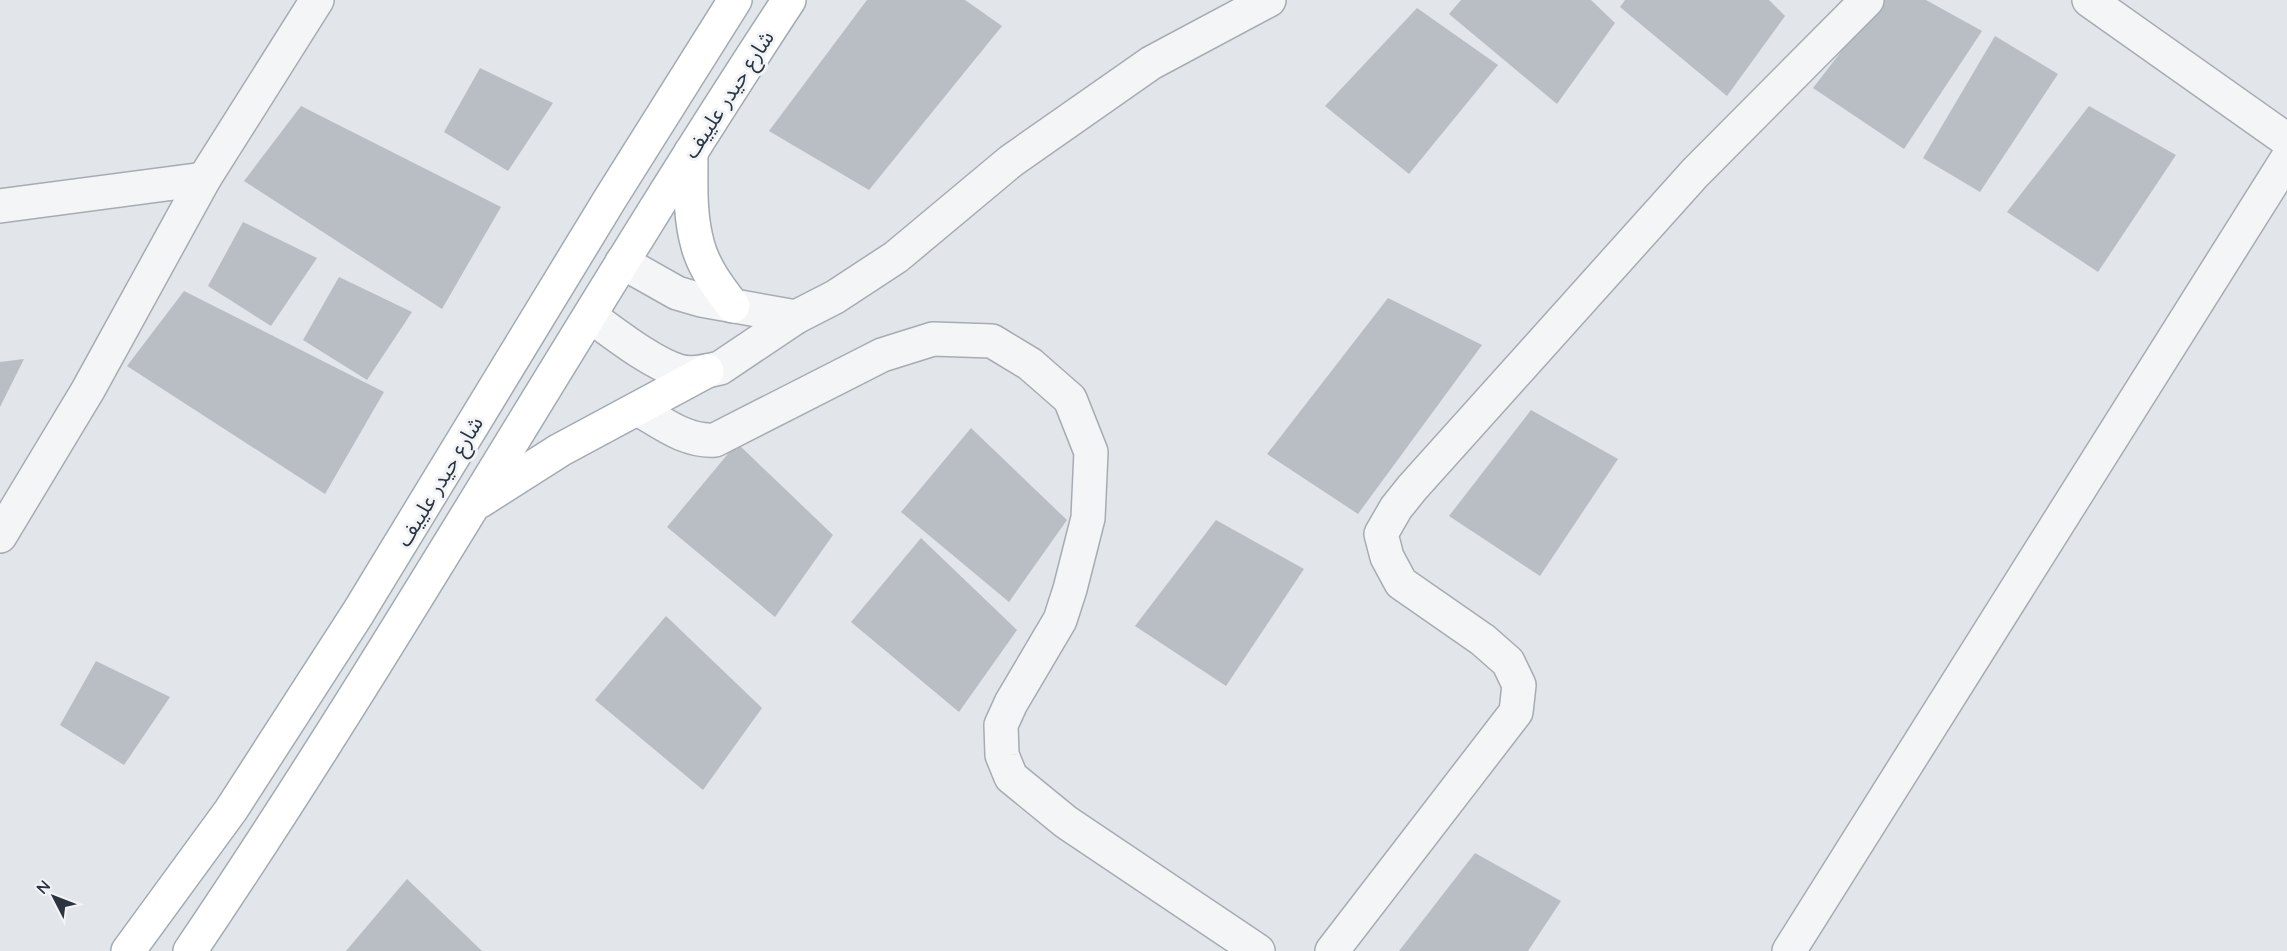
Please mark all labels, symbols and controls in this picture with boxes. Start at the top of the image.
street label: شارع حيدر علييف [677,25,781,164]
street label: شارع حيدر علييف [390,411,491,552]
north arrow [24,867,84,927]
text: N [31,876,54,898]

